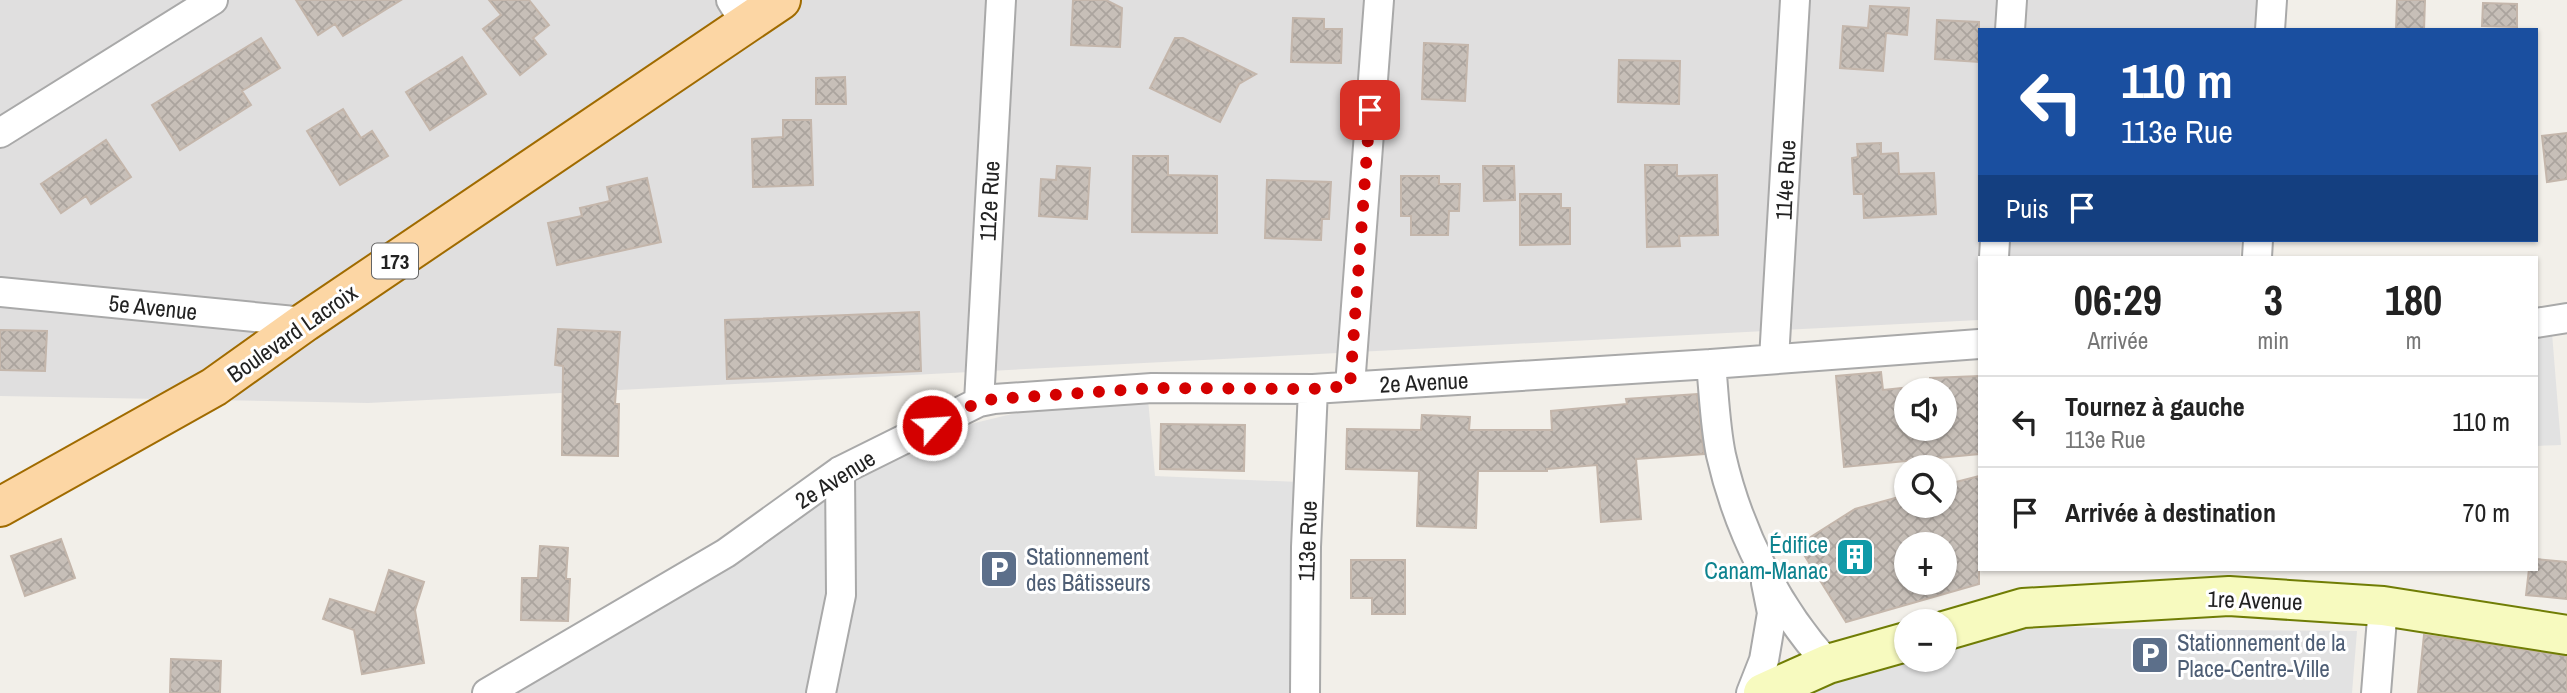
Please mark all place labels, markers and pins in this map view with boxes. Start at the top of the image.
pin [1340,80,1400,140]
place label: Édifice Canam-Manac [1704,529,1828,586]
building icon: Édifice Canam-Manac [1834,536,1876,578]
place label: Stationnement des Bâtisseurs [1026,541,1151,598]
parking icon: Stationnement des Bâtisseurs [978,548,1020,590]
place label: Stationnement de la Place-Centre-Ville [2177,627,2346,684]
parking icon: Stationnement de la Place-Centre-Ville [2129,634,2171,676]

